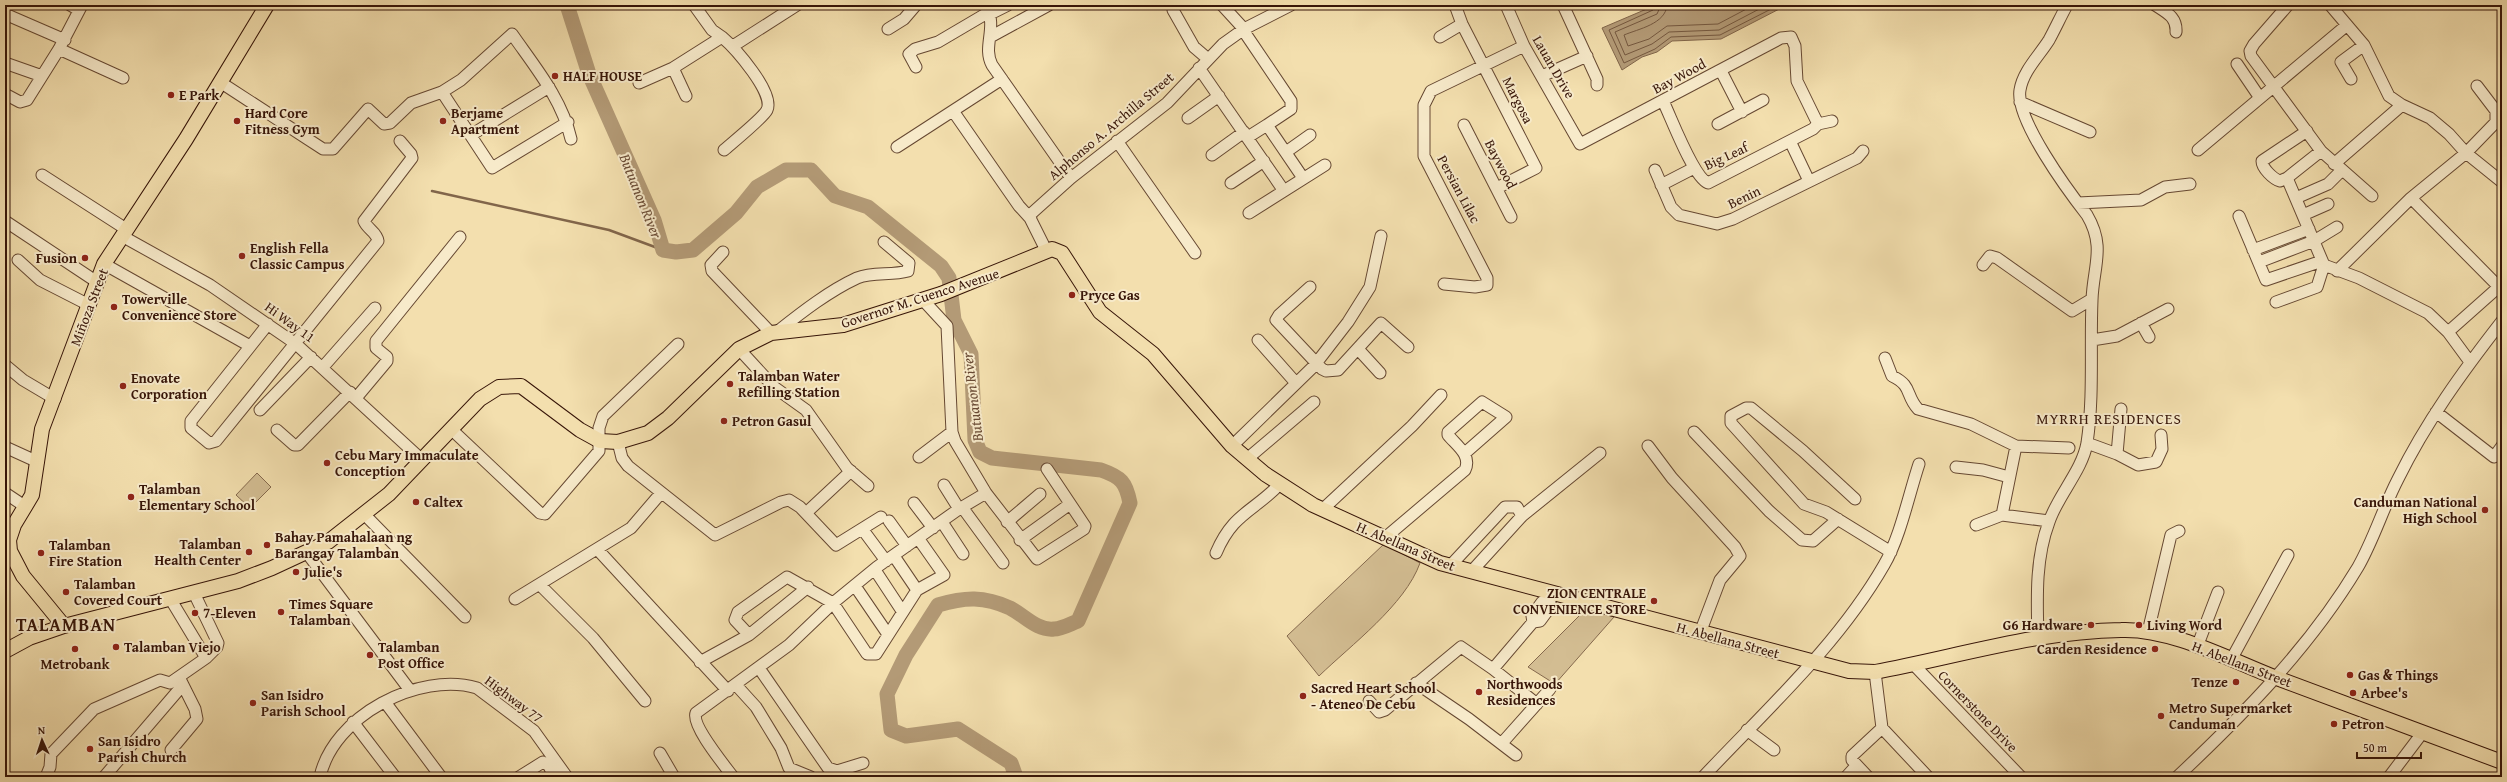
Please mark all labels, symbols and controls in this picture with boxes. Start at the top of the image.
street label: Lauan Drive [1528,32,1580,103]
street label: Bay Wood [1649,53,1710,98]
place label: HALF HOUSE [563,66,643,86]
street label: Alphonso A. Archilla Street [1044,67,1178,185]
marker: HALF HOUSE [550,71,560,81]
street label: Margosa [1498,73,1538,127]
place label: E Park [179,85,220,105]
marker: E Park [166,90,176,100]
place label: Hard Core Fitness Gym [245,103,320,139]
place label: Berjame Apartment [451,103,520,139]
marker: Hard Core Fitness Gym [232,116,242,126]
marker: Berjame Apartment [438,116,448,126]
street label: Baywood [1480,136,1522,193]
street label: Big Leaf [1701,136,1753,175]
water label: Butuanon River [614,150,668,242]
street label: Persian Lilac [1433,151,1485,227]
street label: Benin [1724,180,1764,213]
place label: English Fella Classic Campus [250,238,344,274]
place label: Fusion [36,248,78,268]
marker: English Fella Classic Campus [237,251,247,261]
marker: Fusion [80,253,90,263]
street label: Governor M. Cuenco Avenue [838,263,1002,333]
street label: Miñoza Street [65,265,113,349]
place label: Pryce Gas [1080,285,1140,305]
place label: Towerville Convenience Store [122,289,237,325]
marker: Pryce Gas [1067,290,1077,300]
street label: Hi Way 11 [261,297,319,347]
marker: Towerville Convenience Store [109,302,119,312]
water label: Butuanon River [956,351,988,444]
place label: Talamban Water Refilling Station [738,366,840,402]
place label: Enovate Corporation [131,368,208,404]
marker: Talamban Water Refilling Station [725,379,735,389]
marker: Enovate Corporation [118,381,128,391]
district label: MYRRH RESIDENCES [2036,408,2182,429]
place label: Petron Gasul [732,411,812,431]
marker: Petron Gasul [719,416,729,426]
place label: Cebu Mary Immaculate Conception [335,445,479,481]
marker: Cebu Mary Immaculate Conception [322,458,332,468]
place label: Talamban Elementary School [139,479,256,515]
marker: Talamban Elementary School [126,492,136,502]
place label: Caltex [424,492,463,512]
place label: Canduman National High School [2354,492,2478,528]
marker: Caltex [411,497,421,507]
marker: Canduman National High School [2480,505,2490,515]
street label: H. Abellana Street [1354,516,1459,576]
place label: Bahay Pamahalaan ng Barangay Talamban [275,527,413,563]
place label: Talamban Health Center [155,534,242,570]
place label: Talamban Fire Station [49,535,123,571]
marker: Bahay Pamahalaan ng Barangay Talamban [262,540,272,550]
marker: Talamban Health Center [244,547,254,557]
marker: Talamban Fire Station [36,548,46,558]
place label: Julie's [302,562,342,582]
marker: Julie's [291,567,301,577]
place label: Talamban Covered Court [74,574,163,610]
place label: ZION CENTRALE CONVENIENCE STORE [1513,583,1647,619]
marker: Talamban Covered Court [61,587,71,597]
place label: Times Square Talamban [289,594,373,630]
marker: ZION CENTRALE CONVENIENCE STORE [1649,596,1659,606]
place label: 7-Eleven [203,603,257,623]
marker: Times Square Talamban [276,607,286,617]
marker: 7-Eleven [190,608,200,618]
district label: TALAMBAN [16,611,116,638]
place label: G6 Hardware [2003,615,2083,635]
place label: Living Word [2147,615,2222,635]
street label: H. Abellana Street [1674,617,1782,663]
marker: G6 Hardware [2086,620,2096,630]
marker: Living Word [2134,620,2144,630]
street label: H. Abellana Street [2189,636,2295,692]
place label: Talamban Viejo [124,637,221,657]
place label: Talamban Post Office [378,637,444,673]
place label: Carden Residence [2037,639,2147,659]
marker: Talamban Viejo [111,642,121,652]
marker: Metrobank [70,644,80,654]
marker: Carden Residence [2150,644,2160,654]
marker: Talamban Post Office [365,650,375,660]
place label: Metrobank [41,654,111,674]
street label: Cornerstone Drive [1934,665,2023,757]
place label: Gas & Things [2358,665,2438,685]
marker: Gas & Things [2345,670,2355,680]
street label: Highway 77 [481,671,547,728]
place label: Tenze [2192,672,2228,692]
place label: Northwoods Residences [1487,674,1563,710]
marker: Tenze [2231,677,2241,687]
place label: Sacred Heart School - Ateneo De Cebu [1311,678,1437,714]
place label: Arbee's [2361,683,2408,703]
place label: San Isidro Parish School [261,685,346,721]
marker: Northwoods Residences [1474,687,1484,697]
marker: Arbee's [2348,688,2358,698]
marker: Sacred Heart School - Ateneo De Cebu [1298,691,1308,701]
marker: San Isidro Parish School [248,698,258,708]
place label: Metro Supermarket Canduman [2169,698,2293,734]
marker: Metro Supermarket Canduman [2156,711,2166,721]
place label: Petron [2342,714,2385,734]
marker: Petron [2329,719,2339,729]
north arrow [22,720,62,760]
text: N [37,722,46,738]
place label: San Isidro Parish Church [98,731,187,767]
scale bar [2357,734,2421,760]
text: 50 m [2363,739,2387,756]
marker: San Isidro Parish Church [85,744,95,754]

